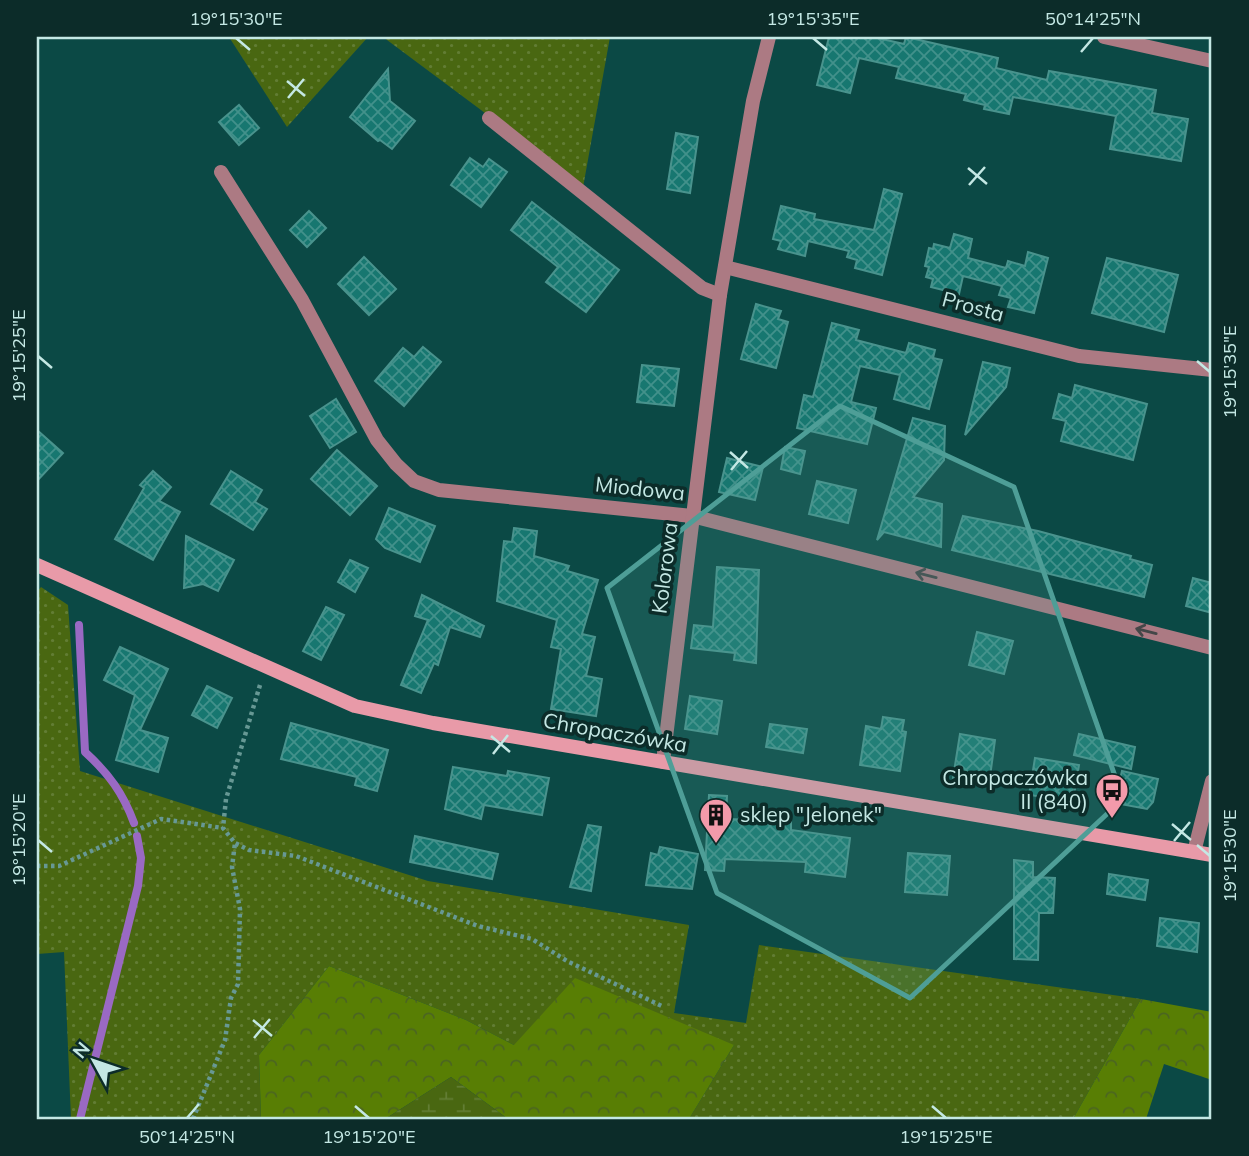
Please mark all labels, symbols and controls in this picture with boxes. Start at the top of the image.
text: 19°15'30"E [189,7,283,30]
text: 19°15'35"E [766,7,860,30]
text: 50°14'25"N [1045,7,1141,30]
street label: Prosta [939,285,1007,327]
text: 19°15'25"E [7,309,30,403]
text: 19°15'35"E [1218,325,1241,419]
street label: Miodowa [594,470,686,506]
street label: Kolorowa [645,521,683,615]
one-way arrow [915,568,938,581]
one-way arrow [1135,624,1158,637]
street label: Chropaczówka [541,707,689,757]
place label: Chropaczówka II (840) [942,764,1088,814]
bus stop icon: Chropaczówka II (840) [1093,771,1131,820]
text: 19°15'20"E [7,793,30,887]
building icon: sklep "Jelonek" [697,796,735,845]
place label: sklep "Jelonek" [740,801,882,827]
text: 19°15'30"E [1218,809,1241,903]
north arrow [60,1026,130,1096]
text: N [67,1037,95,1063]
text: 50°14'25"N [139,1125,235,1148]
text: 19°15'20"E [322,1125,416,1148]
text: 19°15'25"E [899,1125,993,1148]

